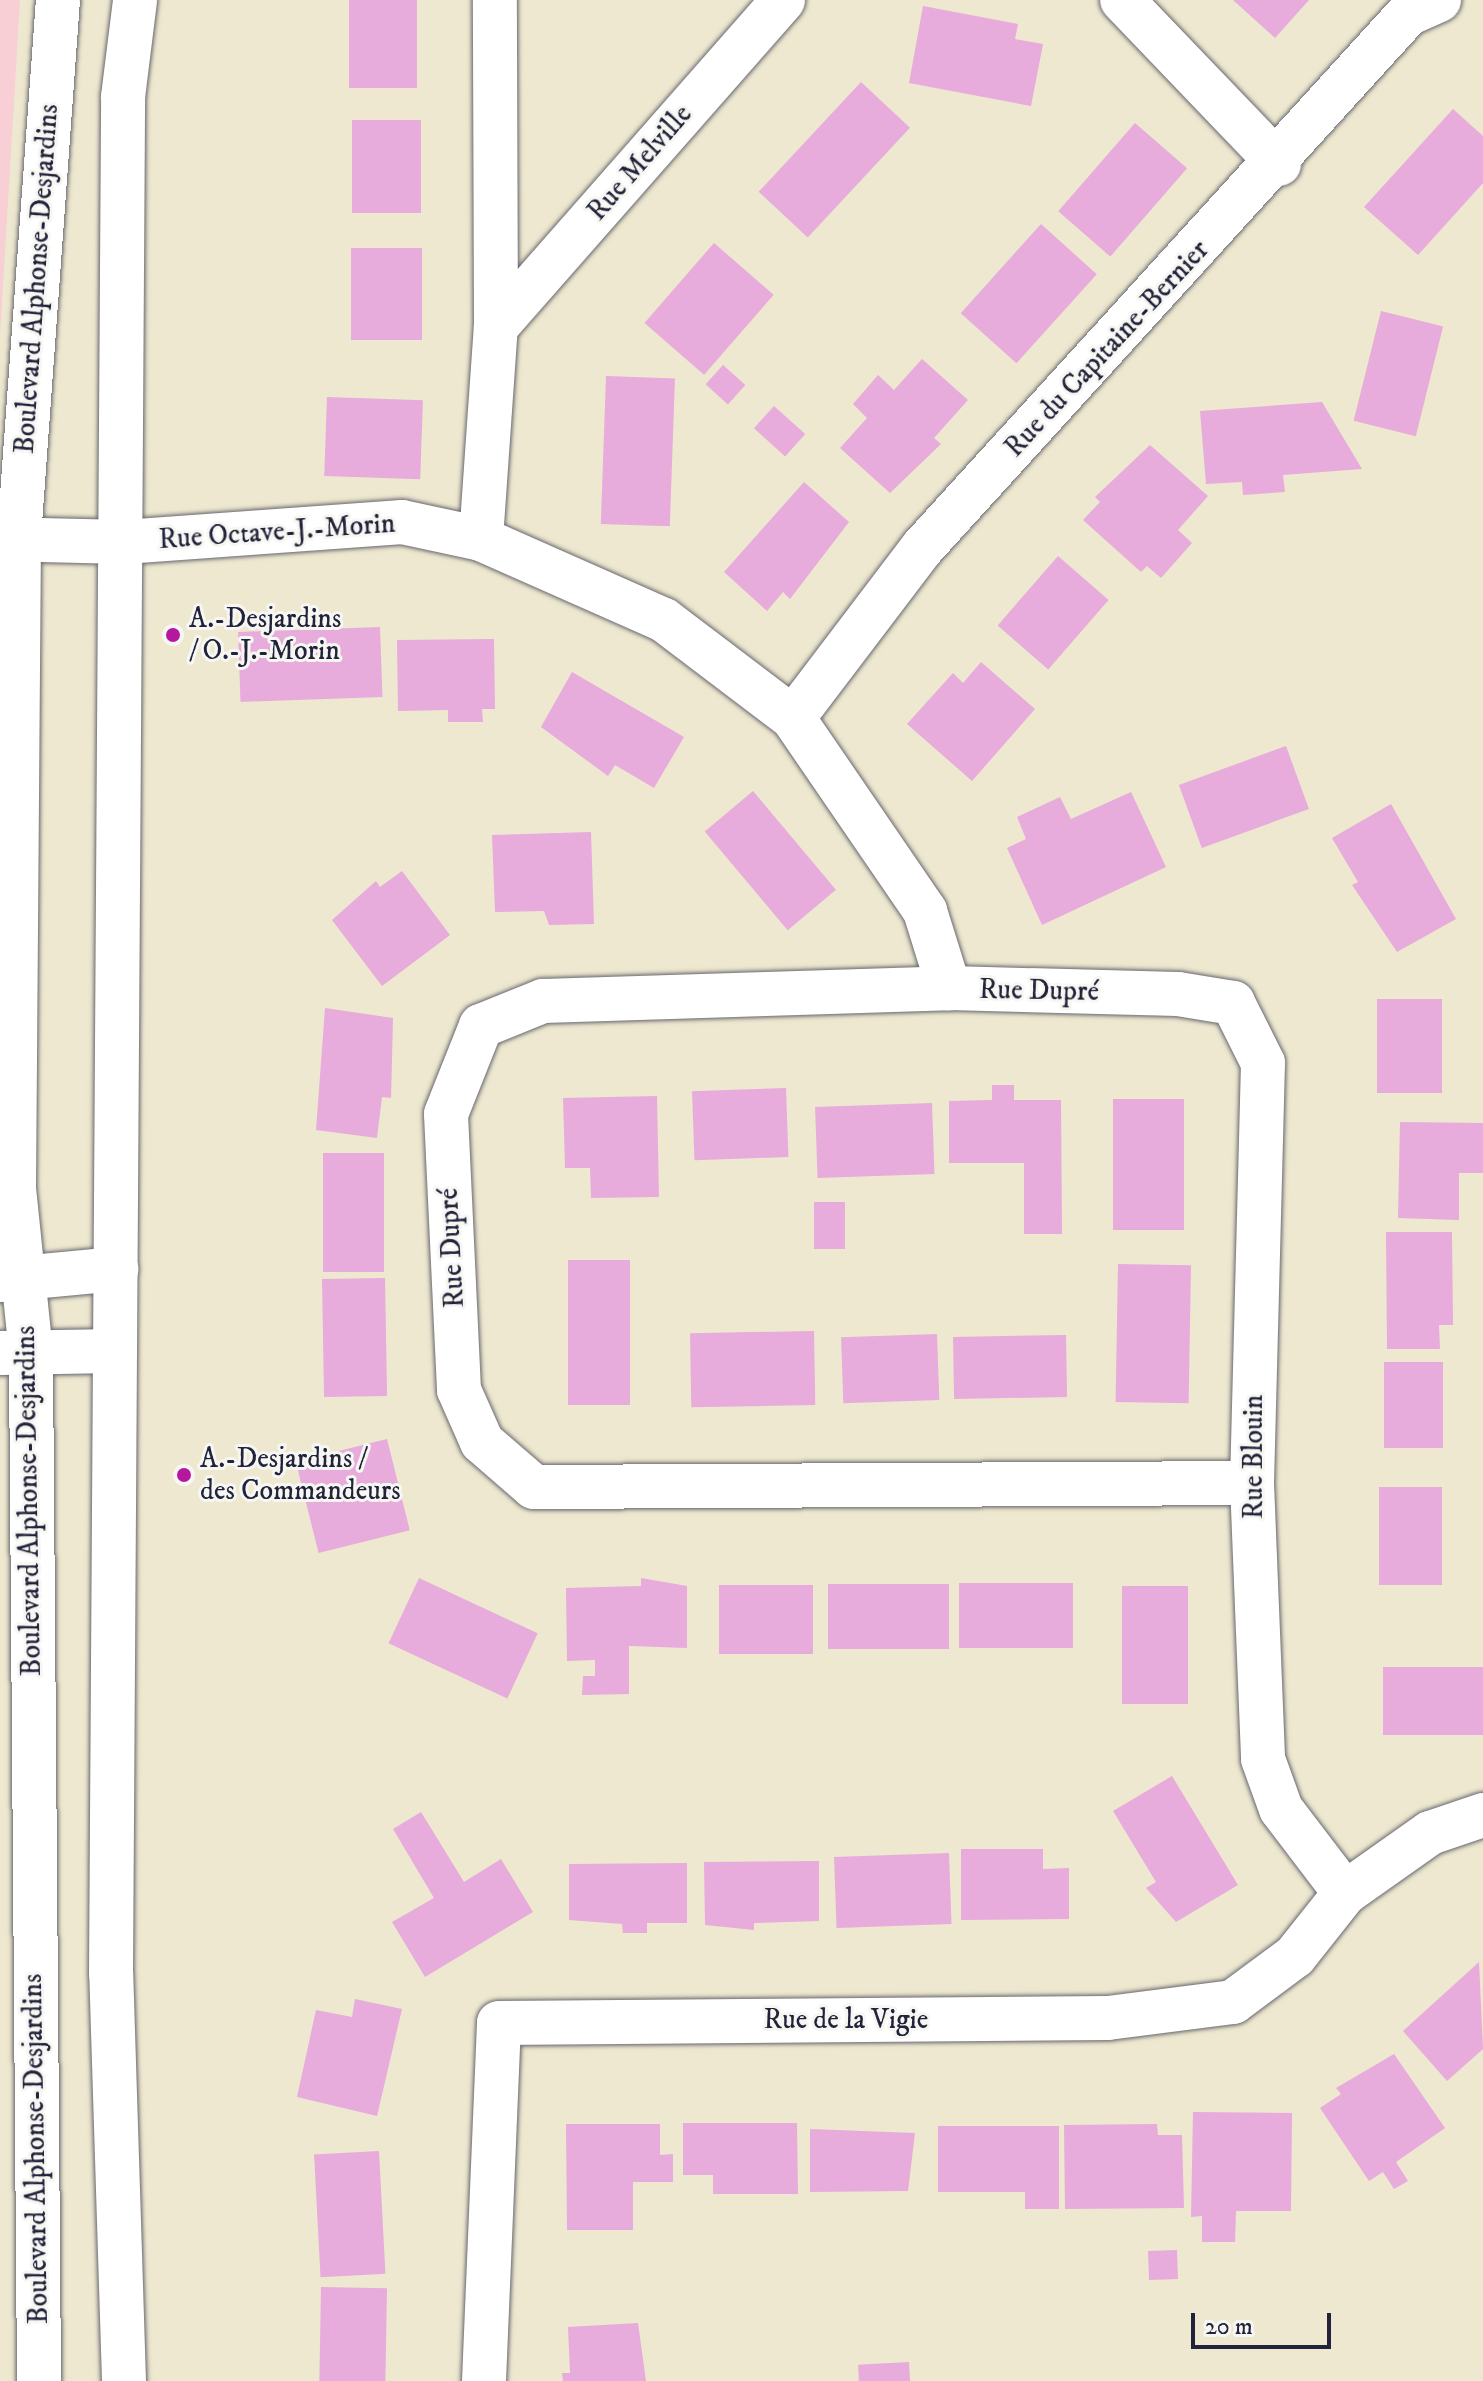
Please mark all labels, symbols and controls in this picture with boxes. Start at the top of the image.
street label: Rue Melville [581,98,699,228]
street label: Boulevard Alphonse-Desjardins [8,103,66,455]
street label: Rue du Capitaine-Bernier [998,234,1216,464]
street label: Rue Octave-J.-Morin [158,507,396,557]
place label: A.-Desjardins / O.-J.-Morin [189,602,341,668]
marker: A.-Desjardins / O.-J.-Morin [164,626,182,644]
street label: Rue Dupré [979,973,1099,1009]
street label: Rue Dupré [432,1187,472,1309]
street label: Boulevard Alphonse-Desjardins [9,1325,49,1677]
street label: Rue Blouin [1237,1395,1271,1519]
place label: A.-Desjardins / des Commandeurs [200,1442,401,1508]
marker: A.-Desjardins / des Commandeurs [175,1466,193,1484]
street label: Boulevard Alphonse-Desjardins [16,1973,56,2325]
street label: Rue de la Vigie [764,2003,928,2037]
scale bar [1195,2297,1335,2347]
text: 20 m [1205,2312,1253,2342]

